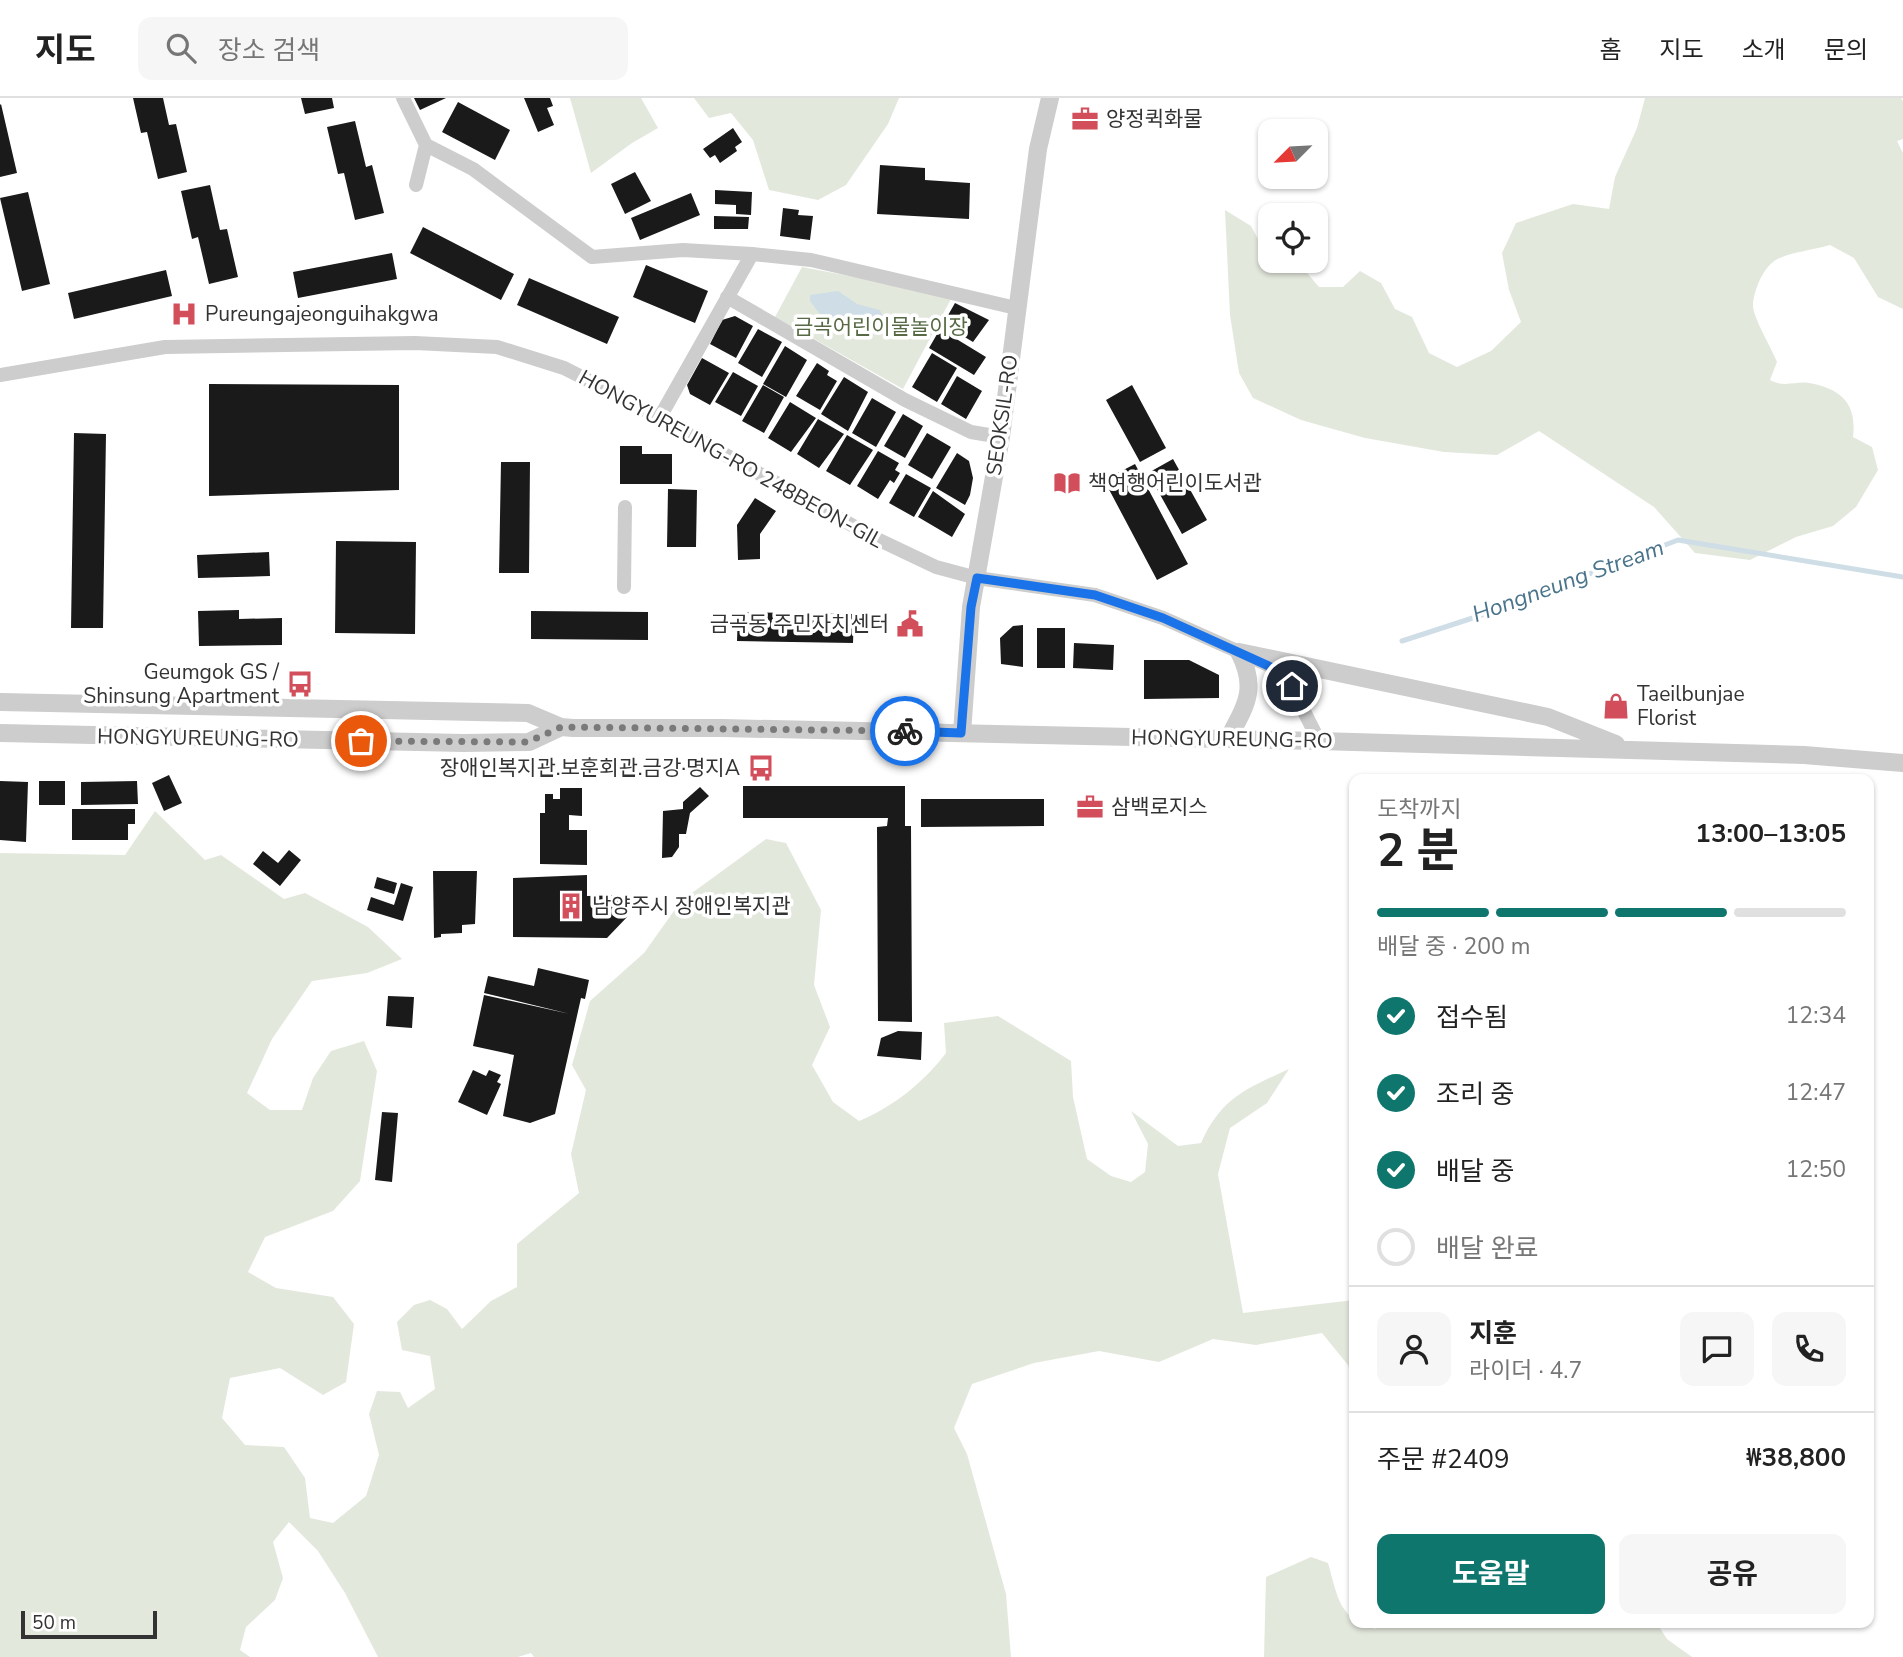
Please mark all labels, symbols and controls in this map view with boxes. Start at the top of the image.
search box [138,17,628,80]
text: 지도 [35,28,96,73]
icon: search [162,29,200,67]
text: 장소 검색 [218,33,320,68]
text: 홈 [1599,34,1621,66]
text: 지도 [1659,34,1704,66]
text: 소개 [1742,34,1786,66]
text: 문의 [1824,34,1868,66]
office icon: 양정퀵화물 [1070,104,1100,134]
place label: 양정퀵화물 [1106,105,1203,133]
north arrow [1258,119,1328,189]
map controls [1258,119,1328,273]
button: locate [1258,203,1328,273]
hospital icon: Pureungajeonguihakgwa [169,299,199,329]
place label: Pureungajeonguihakgwa [205,300,439,328]
park label: 금곡어린이물놀이장 [794,313,968,341]
street label: SEOKSIL-RO [980,353,1024,477]
street label: HONGYUREUNG-RO 248BEON-GIL [574,363,889,555]
library icon: 책여행어린이도서관 [1052,468,1082,498]
place label: 책여행어린이도서관 [1088,469,1262,497]
water label: Hongneung Stream [1468,532,1668,630]
public building icon: 금곡동 주민자치센터 [895,609,925,639]
place label: 금곡동 주민자치센터 [710,610,889,638]
pin [1262,656,1322,716]
place label: Geumgok GS / Shinsung Apartment [83,658,280,710]
icon: home [1273,667,1311,705]
bus stop icon: Geumgok GS / Shinsung Apartment [285,669,315,699]
place label: Taeilbunjae Florist [1637,680,1745,732]
shop icon: Taeilbunjae Florist [1601,691,1631,721]
courier [870,696,940,766]
pin [331,711,391,771]
icon: bike [886,712,924,750]
street label: HONGYUREUNG-RO [97,722,299,754]
icon: bag [342,722,380,760]
street label: HONGYUREUNG-RO [1131,723,1333,755]
bus stop icon: 장애인복지관.보훈회관.금강·명지A [746,753,776,783]
place label: 장애인복지관.보훈회관.금강·명지A [440,754,740,782]
office icon: 삼백로지스 [1075,792,1105,822]
place label: 삼백로지스 [1111,793,1208,821]
text: 도착까지 [1377,794,1462,825]
text: 13:00–13:05 [1695,816,1846,851]
text: 2 분 [1377,819,1459,882]
building icon: 남양주시 장애인복지관 [556,891,586,921]
place label: 남양주시 장애인복지관 [592,892,791,920]
text: 배달 중 · 200 m [1377,931,1530,962]
icon: check [1377,997,1415,1035]
text: 접수됨 [1436,1000,1508,1035]
text: 12:34 [1786,1000,1846,1031]
icon: check [1377,1074,1415,1112]
text: 조리 중 [1436,1077,1514,1112]
text: 12:47 [1786,1077,1846,1108]
icon: check [1377,1151,1415,1189]
text: 배달 중 [1436,1154,1514,1189]
text: 12:50 [1786,1154,1846,1185]
text: 배달 완료 [1436,1231,1538,1266]
button: person [1377,1312,1451,1386]
button: chat [1680,1312,1754,1386]
button: phone [1772,1312,1846,1386]
text: 지훈 [1469,1316,1517,1351]
text: 라이더 · 4.7 [1469,1355,1582,1386]
text: ₩38,800 [1746,1440,1846,1475]
text: 주문 #2409 [1377,1442,1510,1477]
button: 도움말 [1377,1534,1605,1614]
button: 공유 [1619,1534,1846,1614]
scale bar [21,1608,158,1640]
text: 50 m [32,1610,76,1636]

